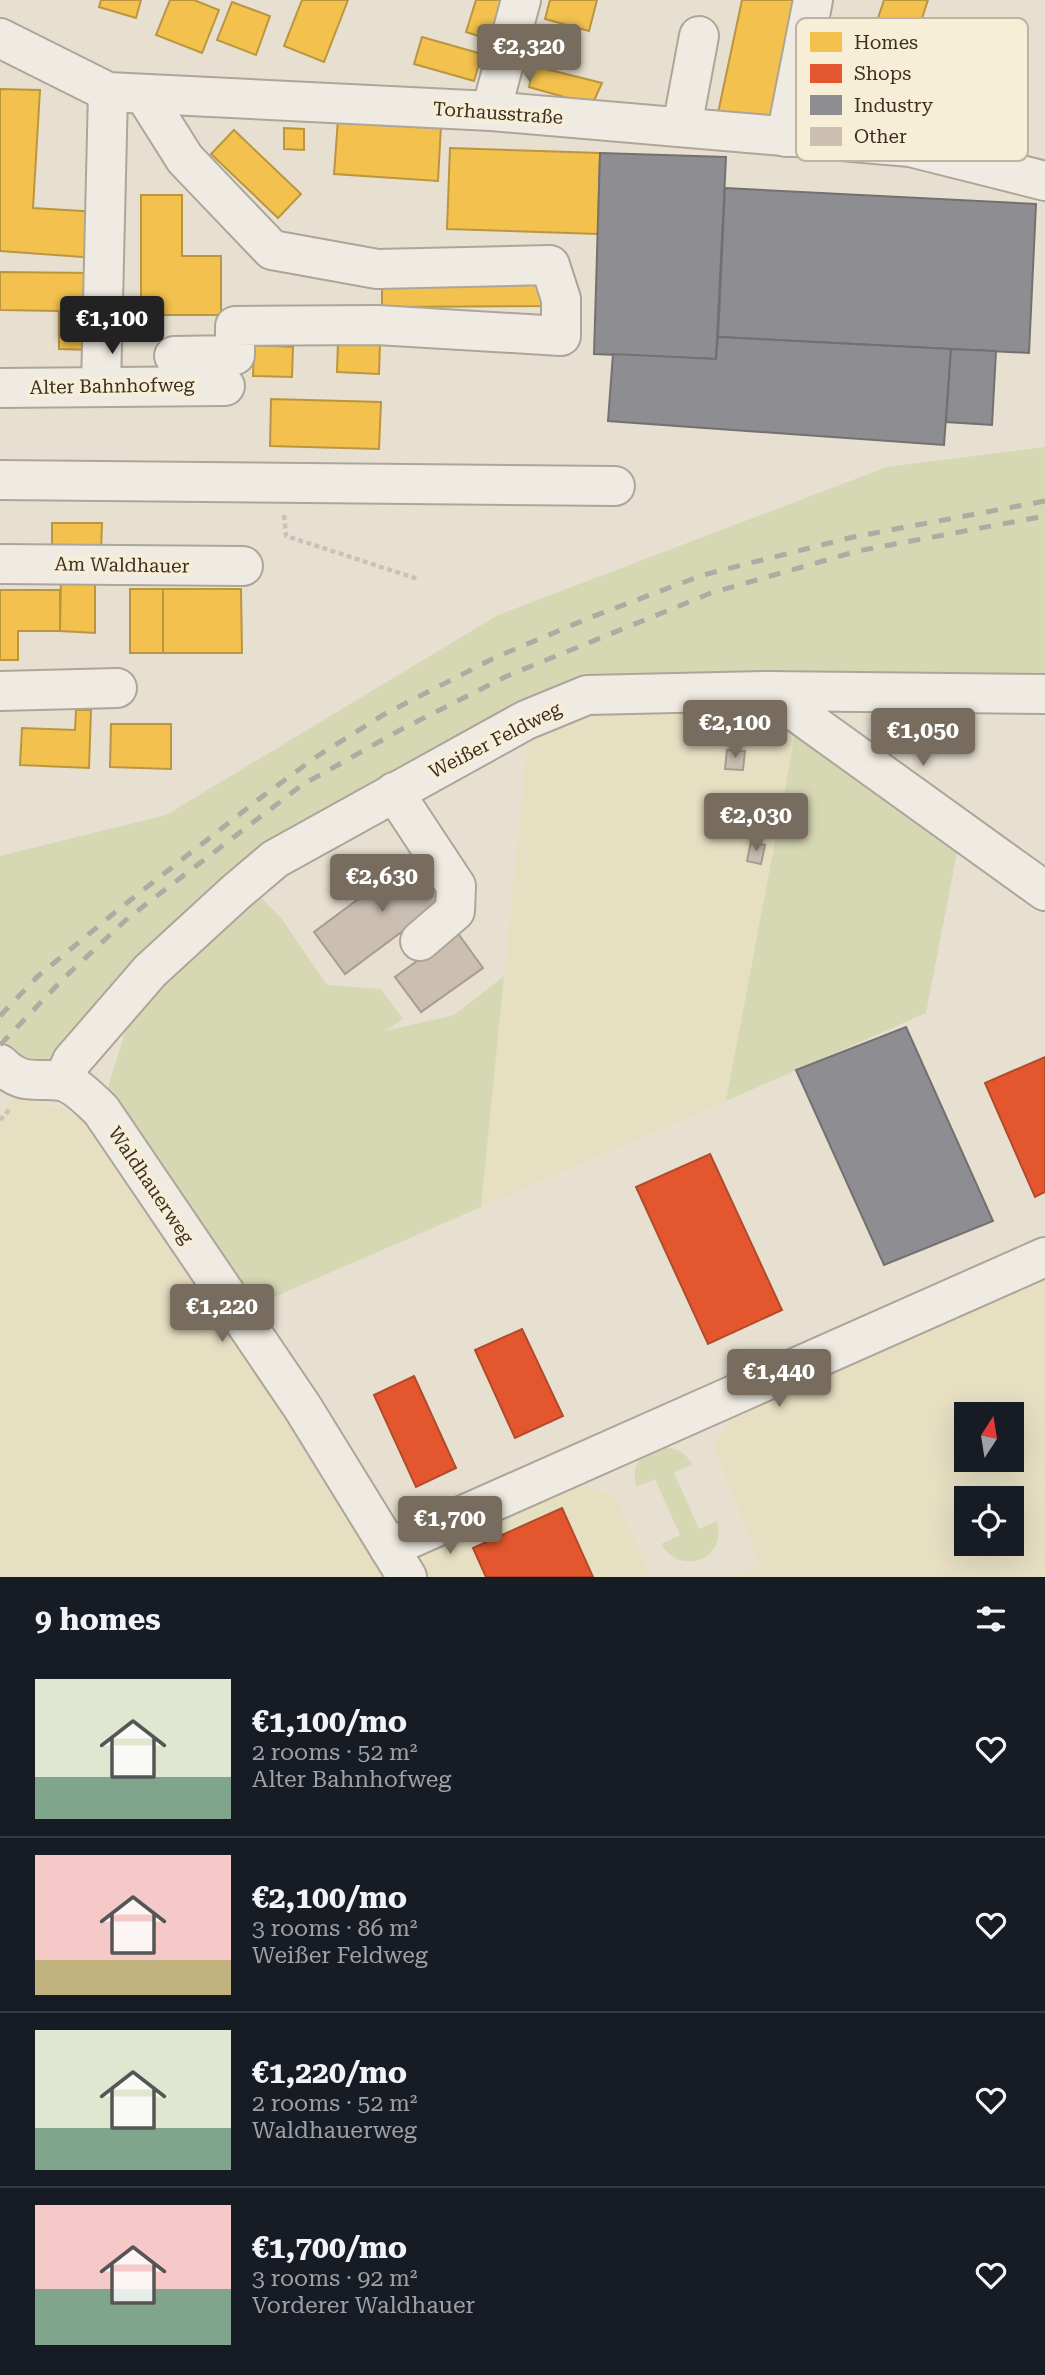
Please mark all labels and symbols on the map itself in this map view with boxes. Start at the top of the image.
legend [796,18,1028,161]
pin: €2,320 [472,24,586,84]
text: Homes [854,31,918,54]
text: Shops [854,62,911,85]
text: Industry [854,94,934,117]
street label: Torhausstraße [432,97,564,129]
text: Other [854,125,907,148]
pin: €1,100 [55,296,169,356]
street label: Alter Bahnhofweg [29,373,195,399]
street label: Am Waldhauer [54,552,190,578]
street label: Weißer Feldweg [425,697,565,783]
pin: €2,100 [678,700,792,760]
pin: €1,050 [866,708,980,768]
pin: €2,030 [699,794,813,853]
pin: €2,630 [325,855,439,914]
street label: Waldhauerweg [103,1122,199,1248]
pin: €1,220 [165,1284,279,1344]
pin: €1,440 [722,1350,836,1409]
north arrow [954,1402,1024,1472]
pin: €1,700 [393,1496,507,1556]

